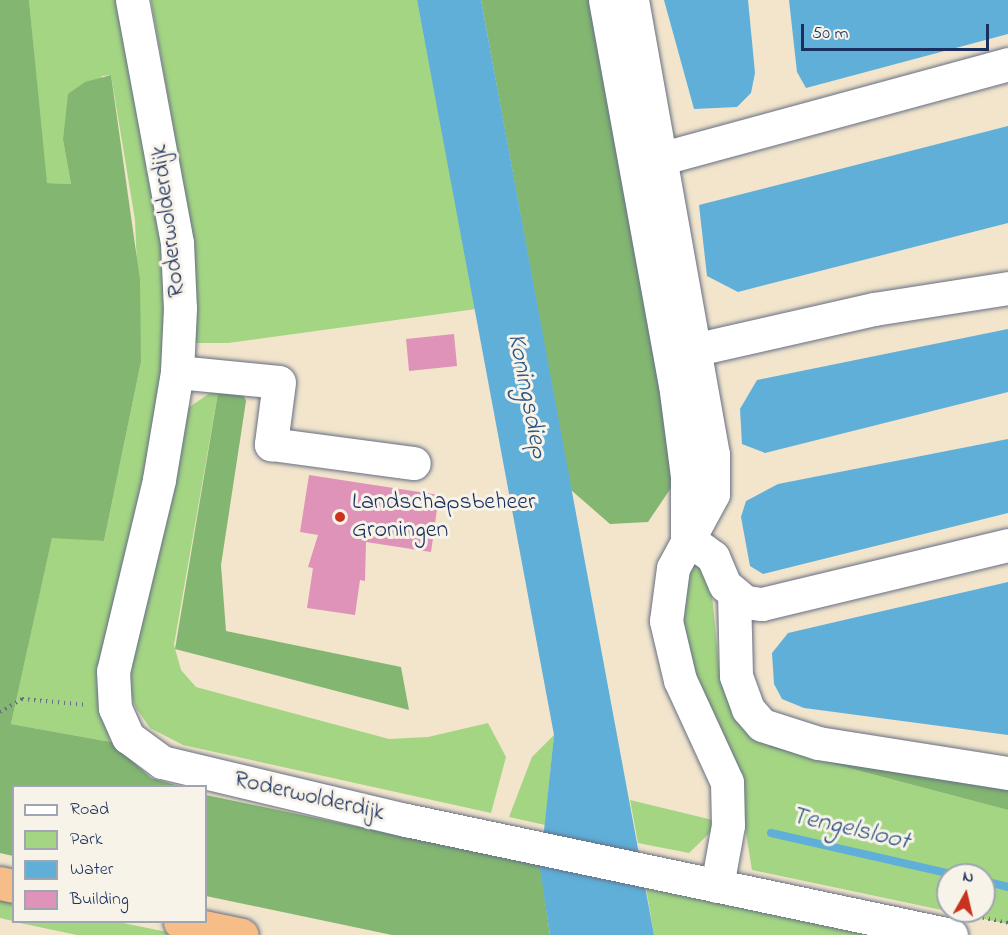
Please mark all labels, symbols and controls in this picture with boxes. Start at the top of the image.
scale bar [804,12,992,50]
text: 50 m [812,21,849,47]
street label: Roderwolderdijk [145,143,193,299]
water label: Koningsdiep [499,331,553,461]
place label: Landschapsbeheer Groningen [352,489,535,545]
marker: Landschapsbeheer Groningen [333,510,347,524]
street label: Roderwolderdijk [231,766,387,828]
legend [12,785,207,923]
text: Road [70,797,109,823]
water label: Tengelsloot [788,801,912,859]
text: Park [70,827,103,853]
text: Water [70,857,113,883]
north arrow [936,863,996,923]
text: N [961,865,975,890]
text: Building [70,887,129,913]

